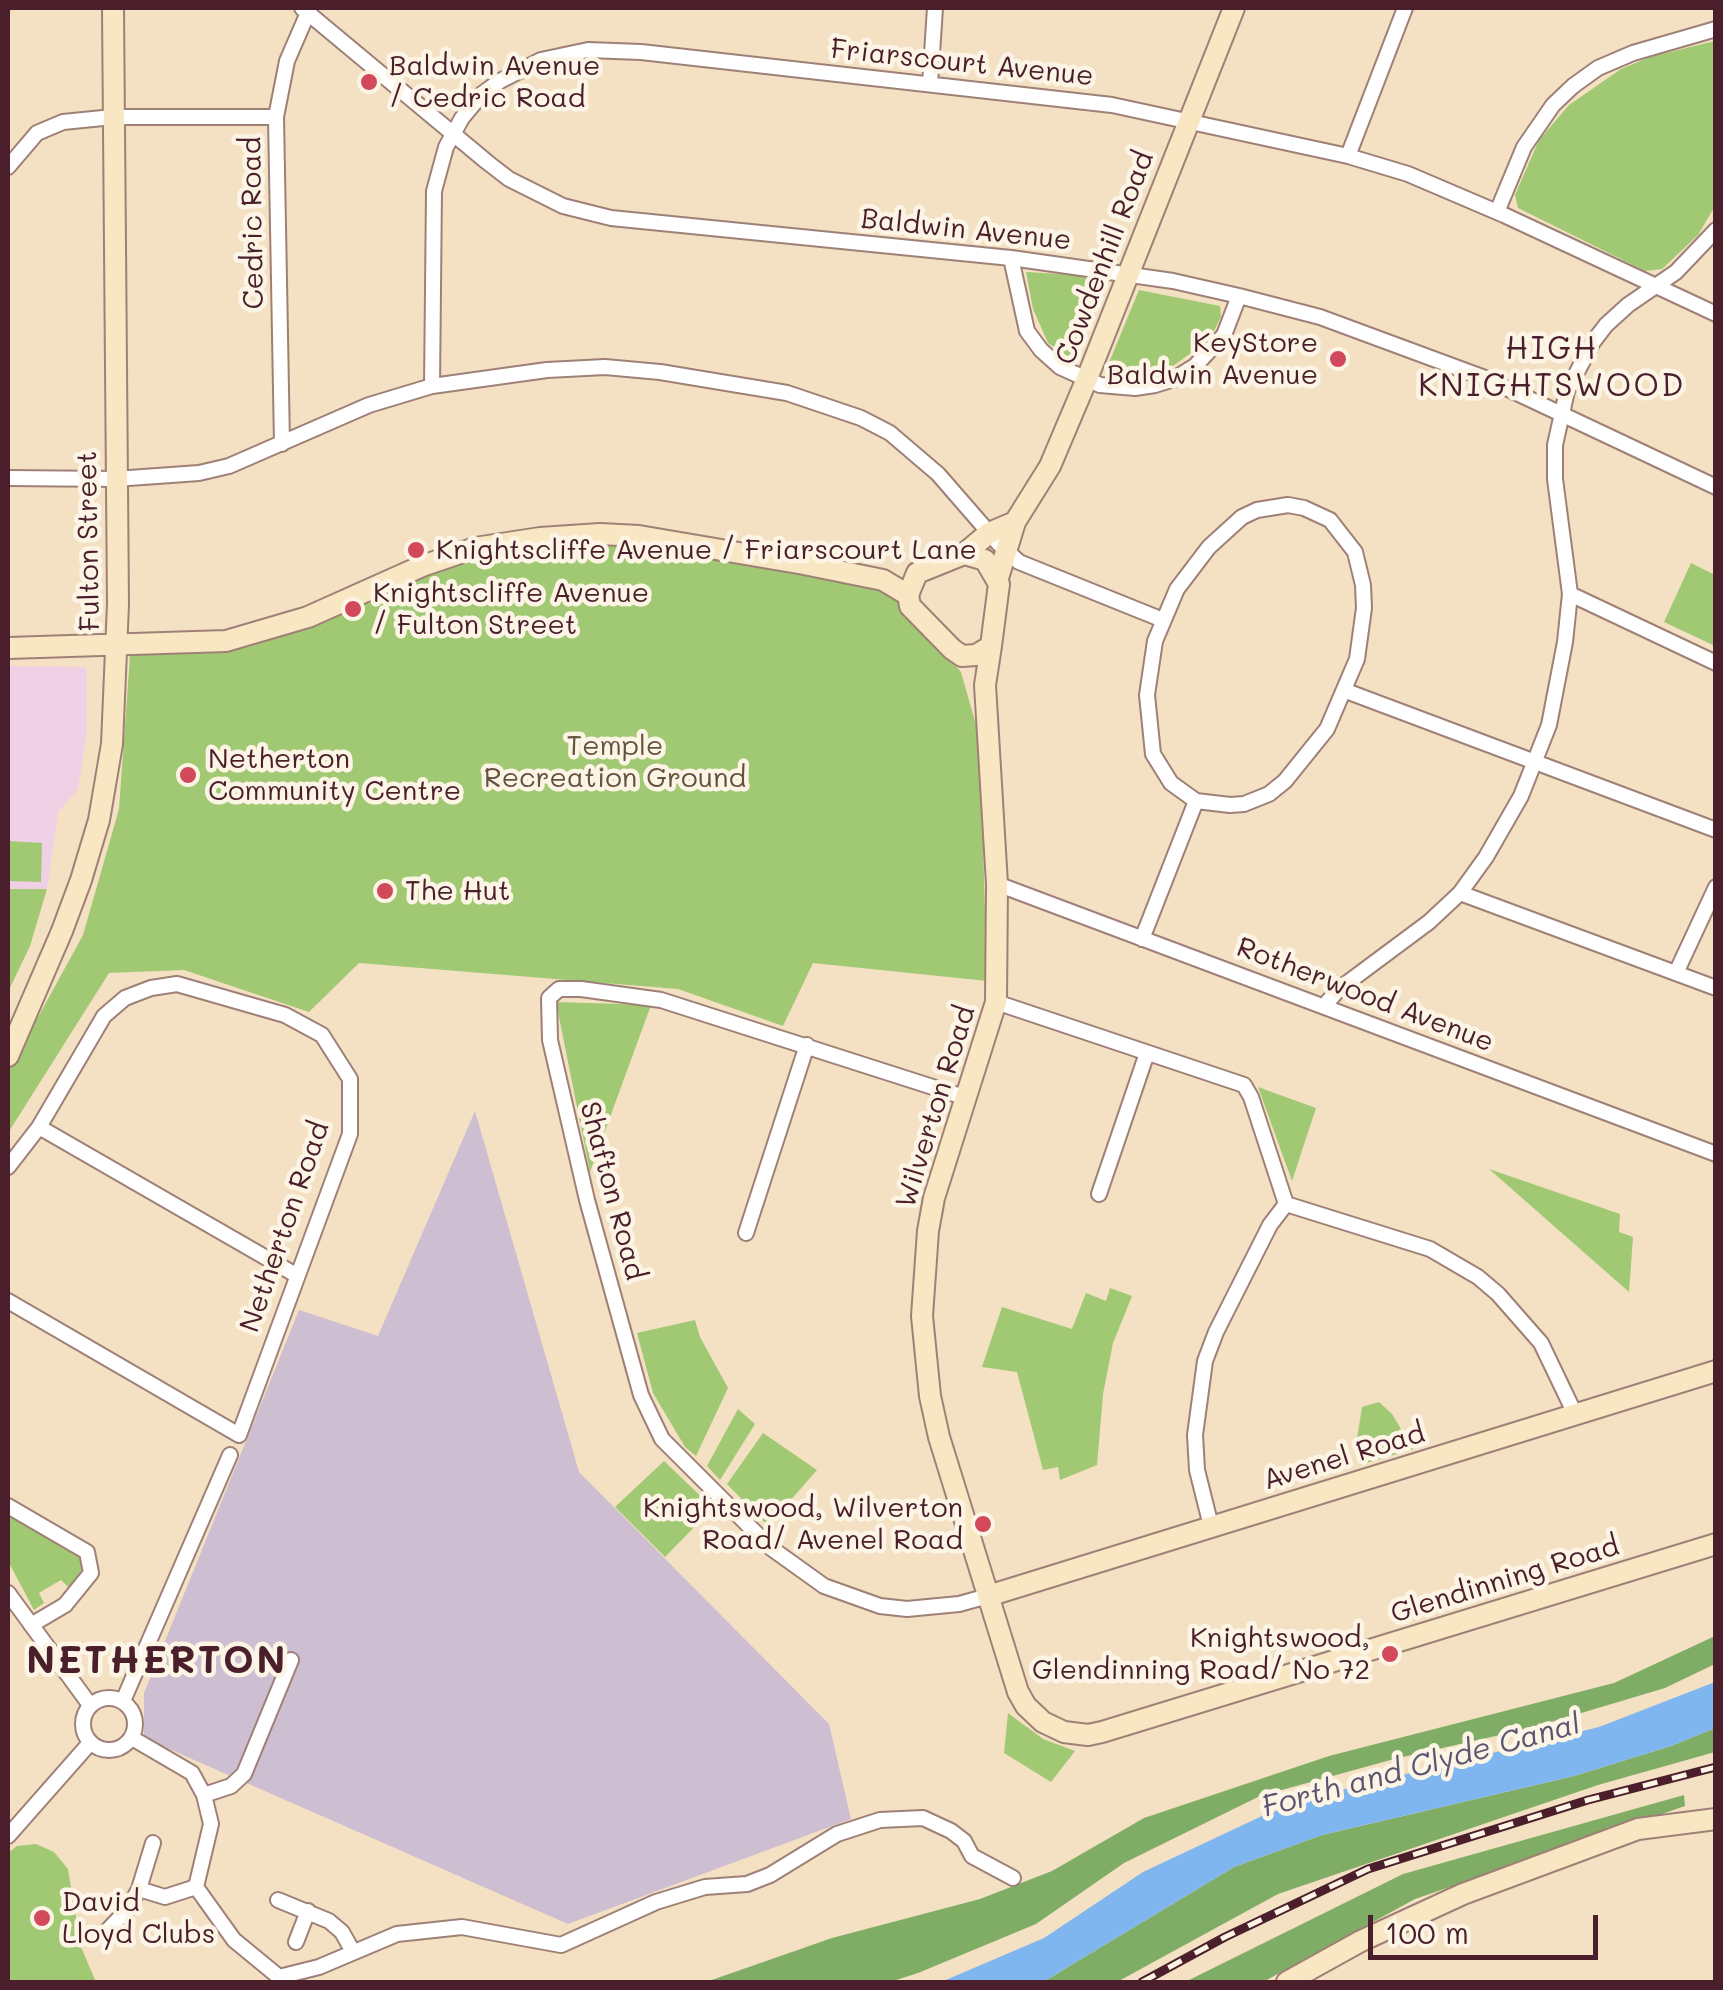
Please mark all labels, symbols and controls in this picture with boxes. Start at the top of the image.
street label: Friarscourt Avenue [829,32,1095,94]
place label: Baldwin Avenue / Cedric Road [389,49,600,115]
marker: Baldwin Avenue / Cedric Road [358,71,380,93]
street label: Cedric Road [235,136,271,310]
street label: Cowdenhill Road [1049,146,1161,370]
street label: Baldwin Avenue [859,202,1073,258]
place label: KeyStore Baldwin Avenue [1107,326,1318,392]
district label: HIGH KNIGHTSWOOD [1418,330,1686,405]
marker: KeyStore Baldwin Avenue [1327,348,1349,370]
street label: Fulton Street [71,450,107,632]
place label: Knightscliffe Avenue / Friarscourt Lane [436,533,977,567]
marker: Knightscliffe Avenue / Friarscourt Lane [405,539,427,561]
place label: Knightscliffe Avenue / Fulton Street [373,576,649,642]
marker: Knightscliffe Avenue / Fulton Street [342,598,364,620]
park label: Temple Recreation Ground [484,729,746,795]
place label: Netherton Community Centre [208,742,461,808]
marker: Netherton Community Centre [177,764,199,786]
place label: The Hut [405,874,510,908]
marker: The Hut [374,880,396,902]
street label: Rotherwood Avenue [1232,930,1498,1060]
street label: Wilverton Road [889,1002,983,1212]
street label: Shafton Road [572,1098,652,1284]
street label: Netherton Road [233,1117,337,1337]
street label: Avenel Road [1259,1416,1429,1498]
place label: Knightswood, Wilverton Road/ Avenel Road [643,1491,963,1557]
marker: Knightswood, Wilverton Road/ Avenel Road [972,1513,994,1535]
street label: Glendinning Road [1387,1529,1623,1631]
place label: Knightswood, Glendinning Road/ No 72 [1032,1621,1370,1687]
district label: NETHERTON [26,1638,288,1684]
marker: Knightswood, Glendinning Road/ No 72 [1379,1643,1401,1665]
water label: Forth and Clyde Canal [1258,1706,1584,1826]
place label: David Lloyd Clubs [62,1885,215,1951]
scale bar [1373,1895,1603,1957]
marker: David Lloyd Clubs [31,1907,53,1929]
text: 100 m [1385,1912,1469,1952]

